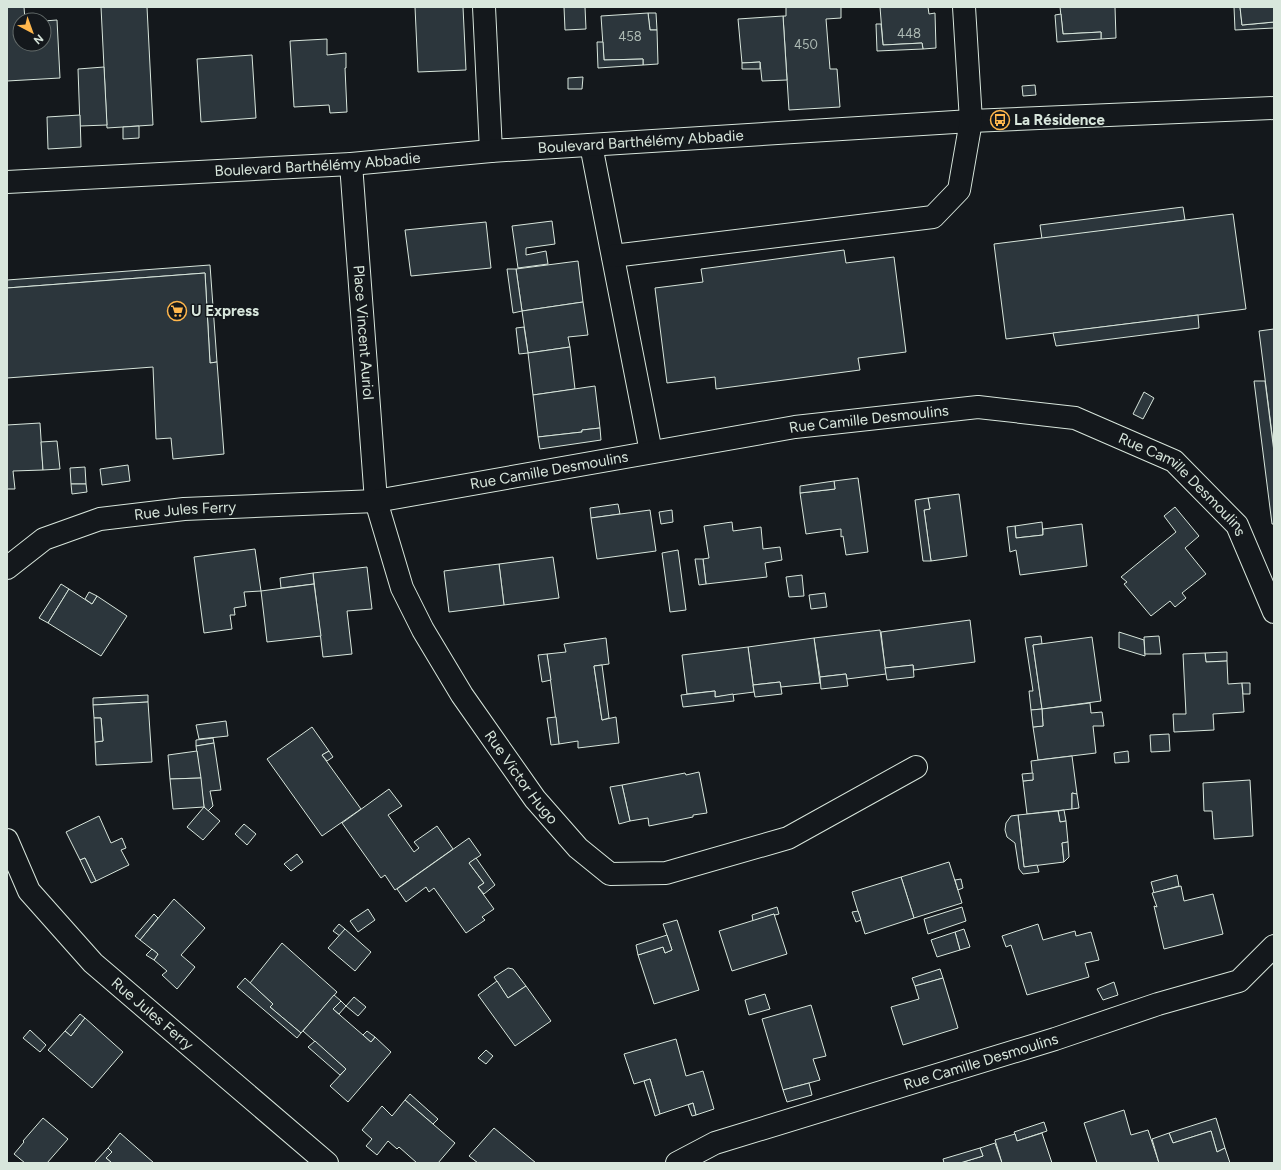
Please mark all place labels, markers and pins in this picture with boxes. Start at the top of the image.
bus stop icon: La Résidence [989,109,1011,131]
place label: La Résidence [1014,111,1106,129]
supermarket icon: U Express [166,300,188,322]
place label: U Express [191,302,259,320]

